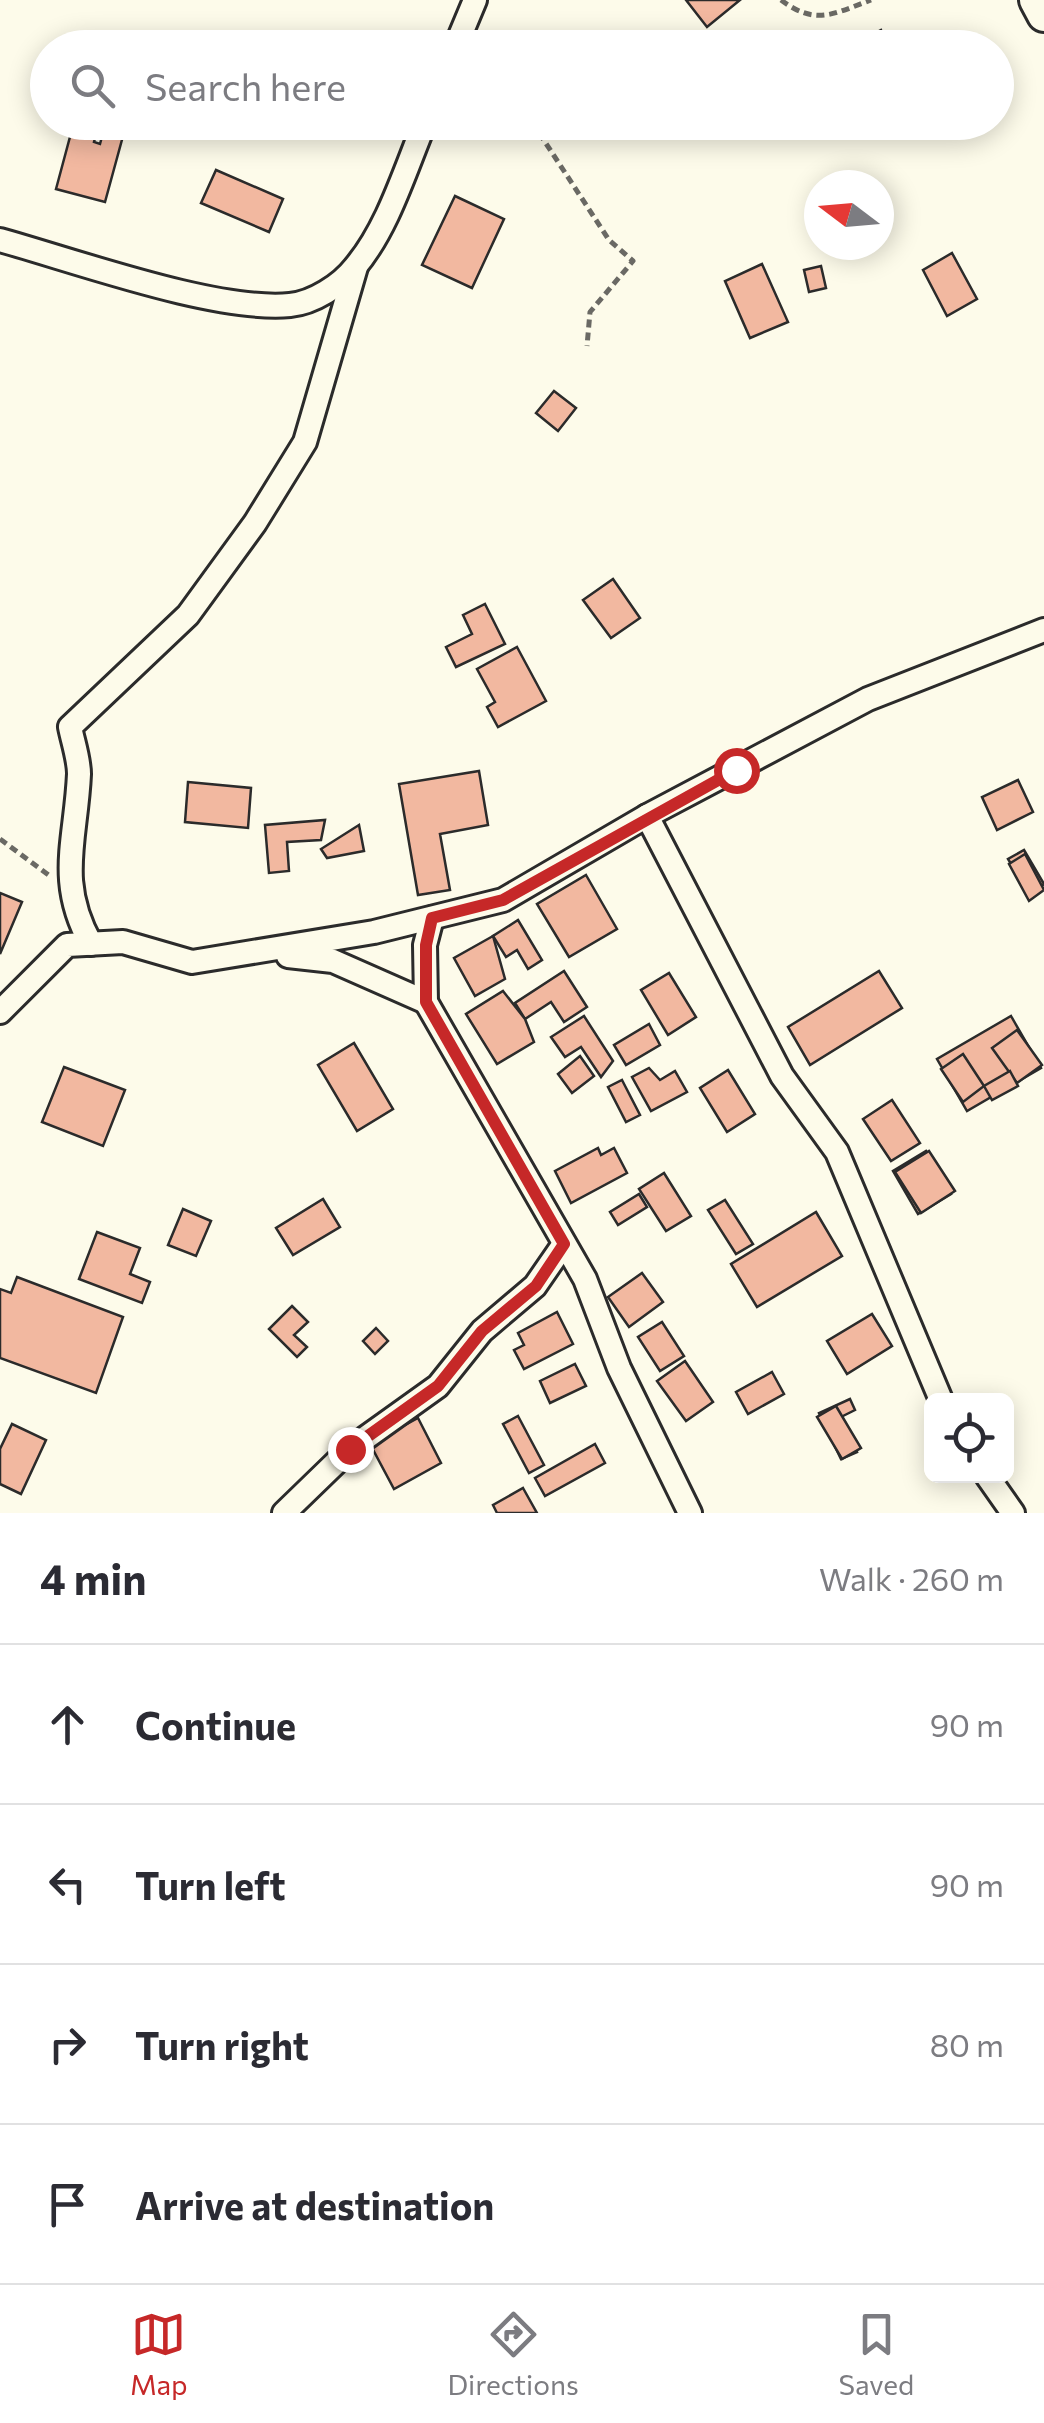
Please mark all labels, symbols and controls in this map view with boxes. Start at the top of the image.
search box [30,30,1014,140]
icon: search [65,58,120,113]
text: Search here [145,62,346,109]
north arrow [804,170,894,260]
route start [714,748,760,794]
map controls [924,1393,1014,1483]
button: locate [924,1393,1014,1483]
route end [328,1427,374,1473]
text: 4 min [40,1552,146,1604]
text: Walk · 260 m [819,1558,1004,1598]
icon: ahead [40,1697,95,1752]
text: Continue [135,1701,296,1748]
text: 90 m [930,1704,1004,1744]
icon: left [40,1857,95,1912]
text: Turn left [135,1861,286,1908]
text: 90 m [930,1864,1004,1904]
icon: right [40,2017,95,2072]
text: Turn right [135,2021,309,2068]
text: 80 m [930,2024,1004,2064]
icon: arrive [40,2177,95,2232]
text: Arrive at destination [135,2181,494,2228]
tab: Map [130,2307,188,2401]
tab: Directions [447,2307,579,2401]
tab: Saved [839,2307,914,2401]

